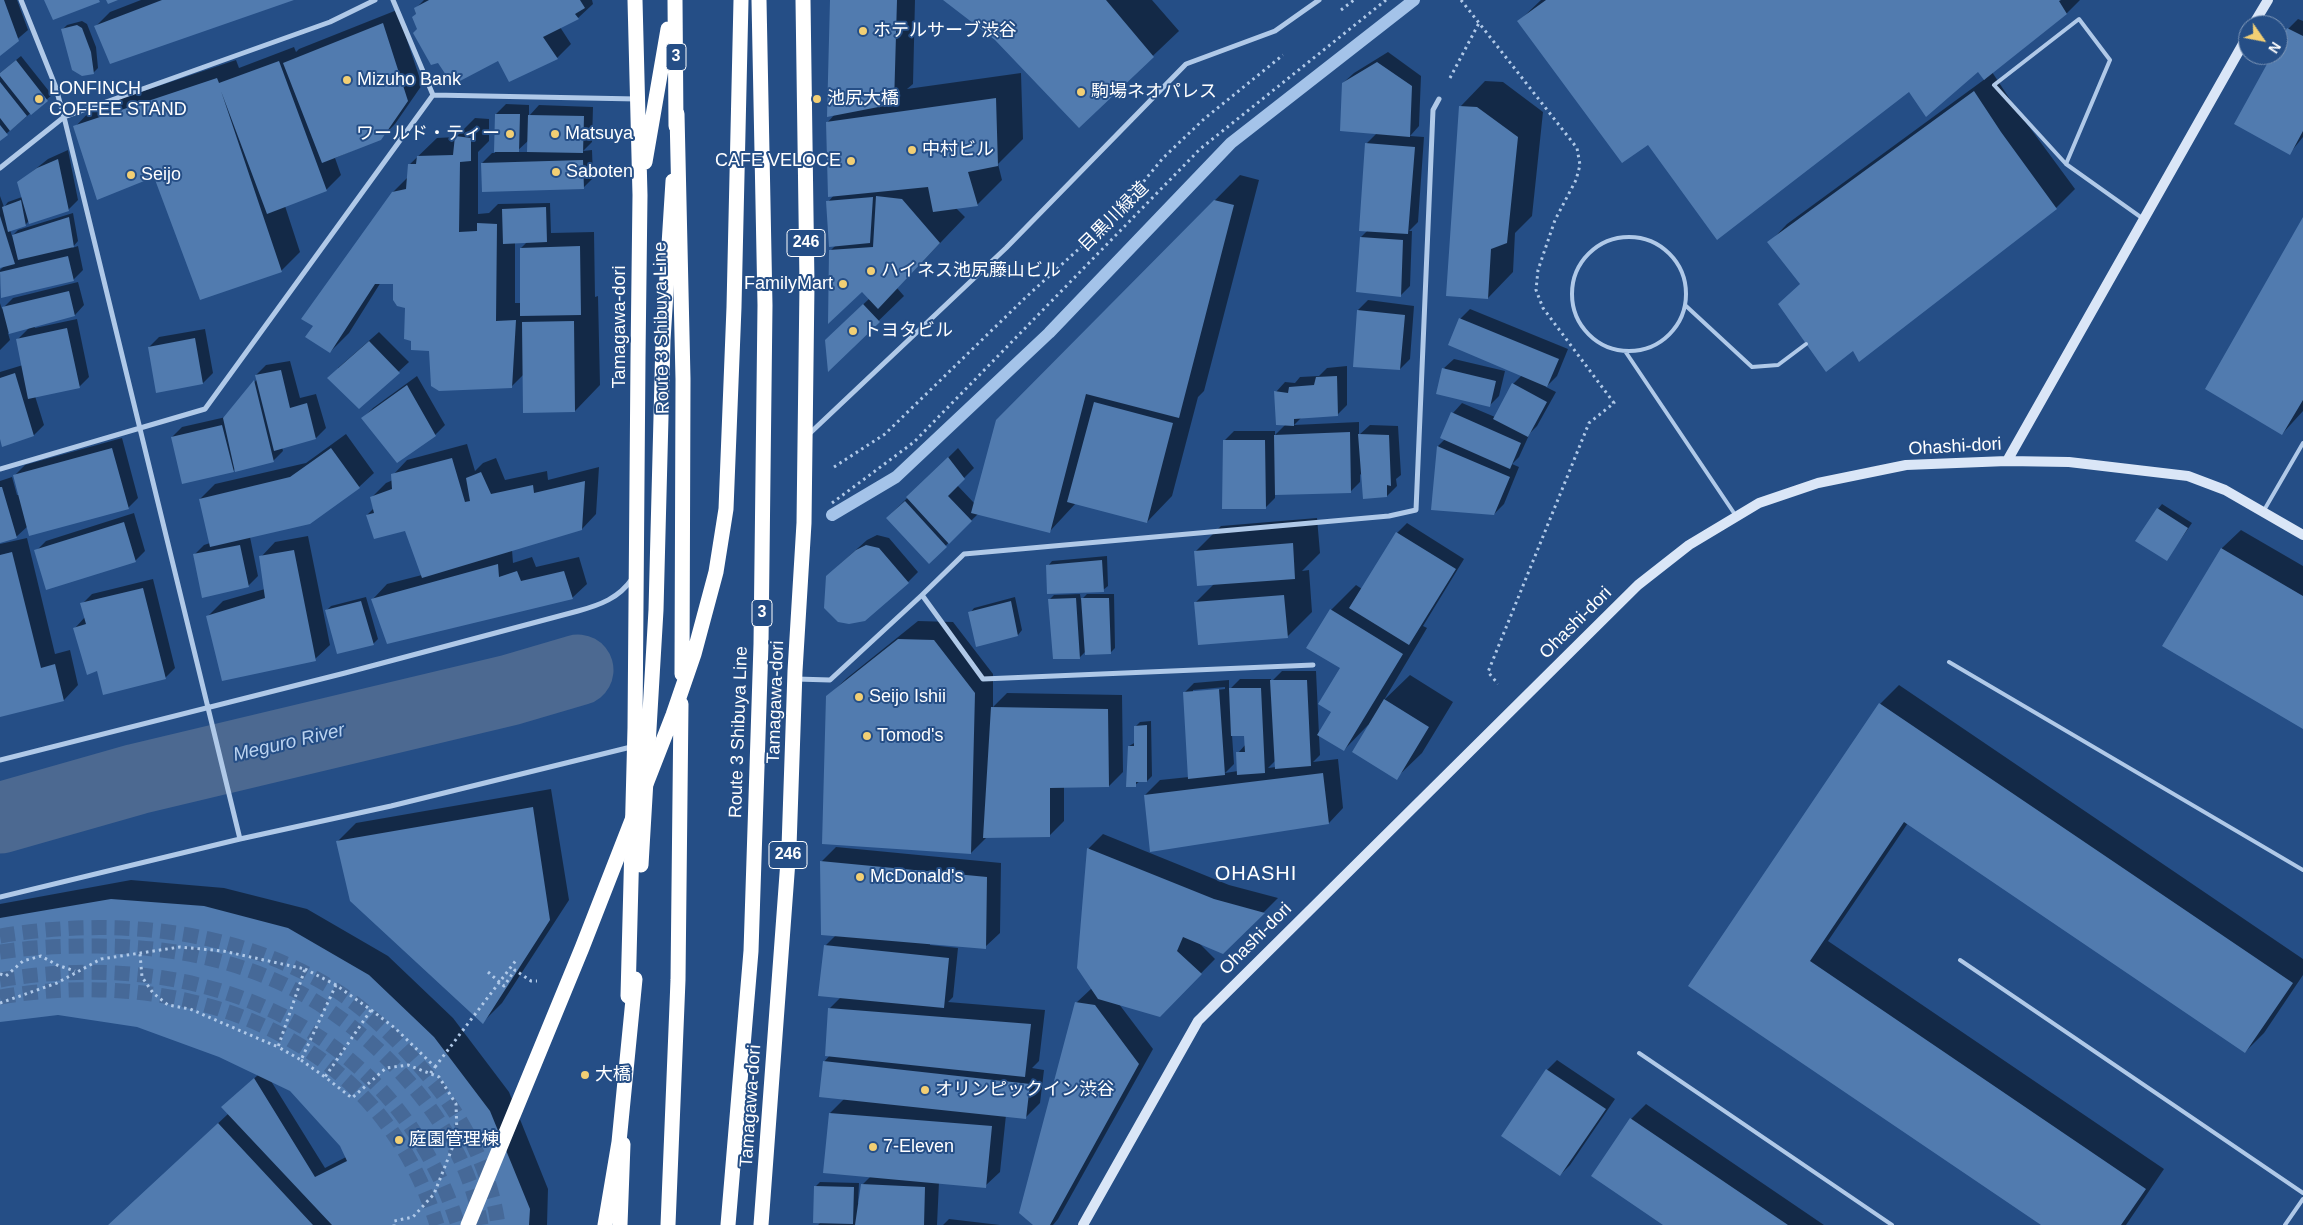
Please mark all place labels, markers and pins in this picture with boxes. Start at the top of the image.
place label: ホテルサーブ渋谷 [873,20,1017,42]
marker: ホテルサーブ渋谷 [857,25,869,37]
place label: Mizuho Bank [357,69,461,91]
marker: Mizuho Bank [341,74,353,86]
place label: LONFINCH COFFEE STAND [49,78,187,120]
place label: 駒場ネオパレス [1091,81,1217,103]
marker: 駒場ネオパレス [1075,86,1087,98]
place label: 池尻大橋 [827,88,899,110]
marker: LONFINCH COFFEE STAND [33,93,45,105]
marker: 池尻大橋 [811,93,823,105]
place label: ワールド・ティー [356,123,500,145]
place label: Matsuya [565,123,633,145]
marker: ワールド・ティー [504,128,516,140]
marker: Matsuya [549,128,561,140]
place label: 中村ビル [922,139,994,161]
marker: 中村ビル [906,144,918,156]
place label: CAFE VELOCE [715,150,841,172]
marker: CAFE VELOCE [845,155,857,167]
place label: Saboten [566,161,633,183]
place label: Seijo [141,164,181,186]
marker: Saboten [550,166,562,178]
marker: Seijo [125,169,137,181]
place label: ハイネス池尻藤山ビル [881,260,1061,282]
marker: ハイネス池尻藤山ビル [865,265,877,277]
place label: FamilyMart [744,273,833,295]
marker: FamilyMart [837,278,849,290]
place label: トヨタビル [863,320,953,342]
marker: トヨタビル [847,325,859,337]
place label: Seijo Ishii [869,686,946,708]
marker: Seijo Ishii [853,691,865,703]
place label: Tomod's [877,725,943,747]
marker: Tomod's [861,730,873,742]
place label: McDonald's [870,866,963,888]
marker: McDonald's [854,871,866,883]
place label: 大橋 [595,1064,631,1086]
marker: 大橋 [579,1069,591,1081]
place label: オリンピックイン渋谷 [935,1079,1115,1101]
marker: オリンピックイン渋谷 [919,1084,931,1096]
place label: 庭園管理棟 [409,1129,499,1151]
marker: 庭園管理棟 [393,1134,405,1146]
place label: 7-Eleven [883,1136,954,1158]
marker: 7-Eleven [867,1141,879,1153]

